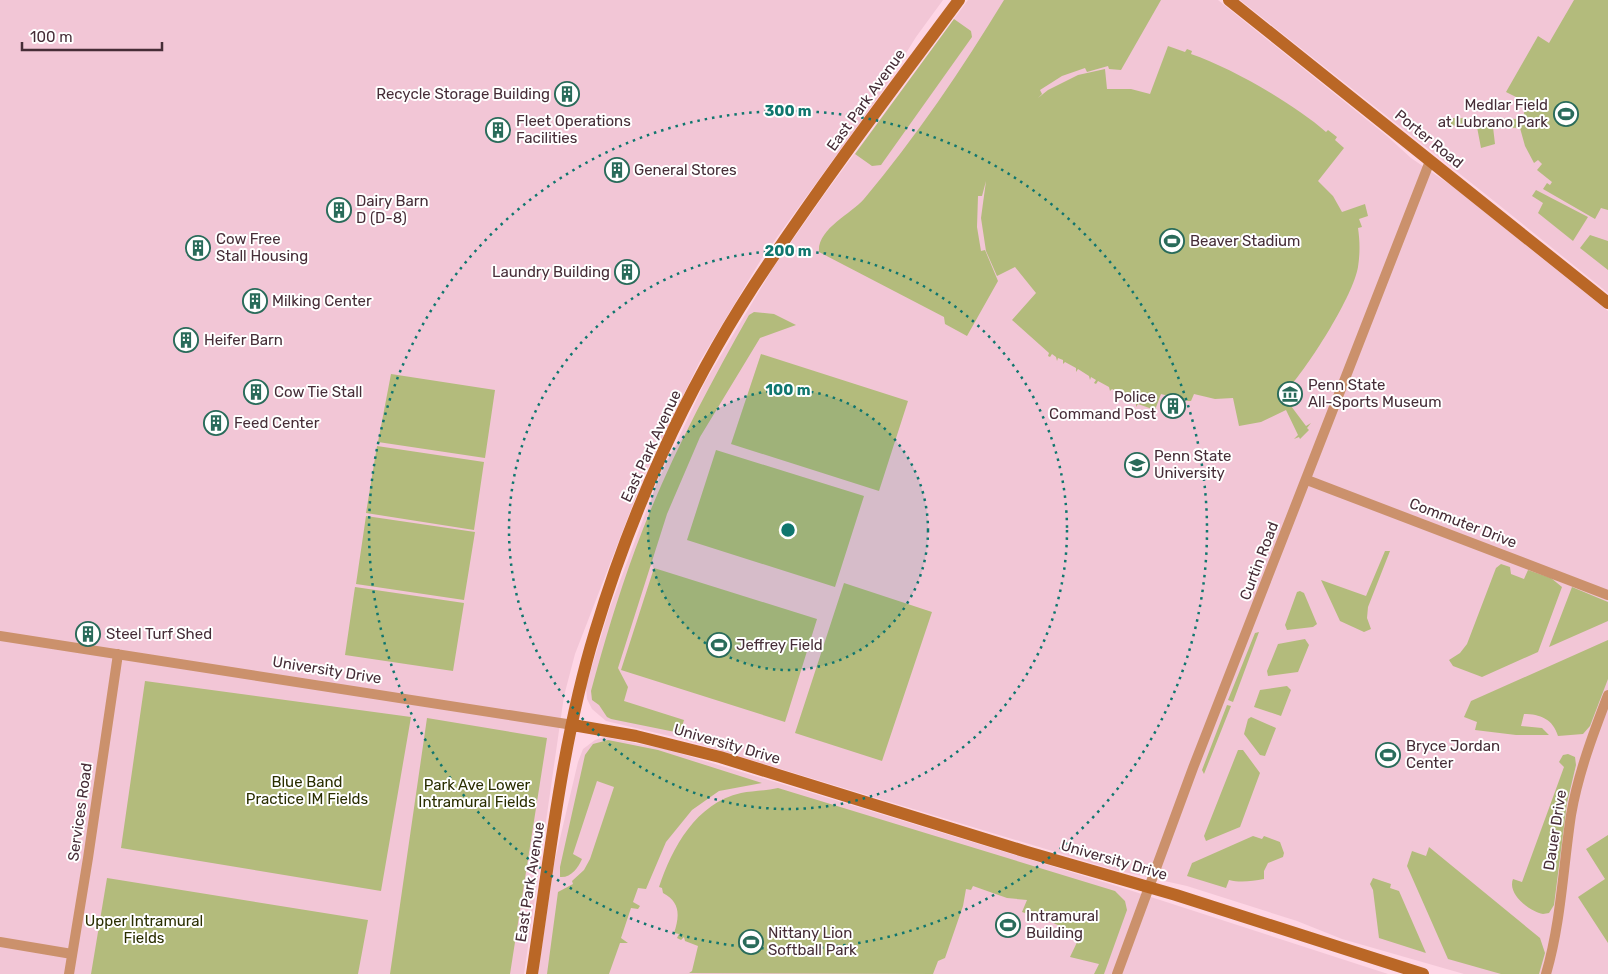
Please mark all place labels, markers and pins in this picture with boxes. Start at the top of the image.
building icon: Recycle Storage Building [554,81,580,107]
place label: Recycle Storage Building [376,85,550,103]
place label: Medlar Field at Lubrano Park [1438,96,1548,131]
sports icon: Medlar Field at Lubrano Park [1553,101,1579,127]
place label: Fleet Operations Facilities [516,112,631,147]
building icon: Fleet Operations Facilities [485,117,511,143]
building icon: General Stores [604,157,630,183]
place label: General Stores [634,161,737,179]
place label: Dairy Barn D (D-8) [356,192,429,227]
building icon: Dairy Barn D (D-8) [326,197,352,223]
sports icon: Beaver Stadium [1159,228,1185,254]
place label: Cow Free Stall Housing [216,230,308,265]
place label: Beaver Stadium [1190,232,1300,250]
building icon: Cow Free Stall Housing [185,235,211,261]
building icon: Laundry Building [614,259,640,285]
place label: Laundry Building [492,263,610,281]
building icon: Milking Center [242,288,268,314]
place label: Milking Center [272,292,372,310]
building icon: Heifer Barn [173,327,199,353]
place label: Heifer Barn [204,331,283,349]
place label: Penn State All-Sports Museum [1308,376,1441,411]
building icon: Cow Tie Stall [243,379,269,405]
museum icon: Penn State All-Sports Museum [1277,381,1303,407]
place label: Cow Tie Stall [274,383,363,401]
place label: Police Command Post [1049,388,1156,423]
building icon: Police Command Post [1160,393,1186,419]
building icon: Feed Center [203,410,229,436]
place label: Feed Center [234,414,320,432]
place label: Penn State University [1154,447,1231,482]
school or university icon: Penn State University [1124,452,1150,478]
centre of rings [779,521,797,539]
building icon: Steel Turf Shed [75,621,101,647]
place label: Steel Turf Shed [106,625,212,643]
sports icon: Jeffrey Field [706,632,732,658]
place label: Jeffrey Field [736,636,823,654]
place label: Bryce Jordan Center [1406,737,1500,772]
sports icon: Bryce Jordan Center [1375,742,1401,768]
place label: Intramural Building [1026,907,1099,942]
sports icon: Intramural Building [995,912,1021,938]
place label: Nittany Lion Softball Park [768,924,857,959]
sports icon: Nittany Lion Softball Park [738,929,764,955]

